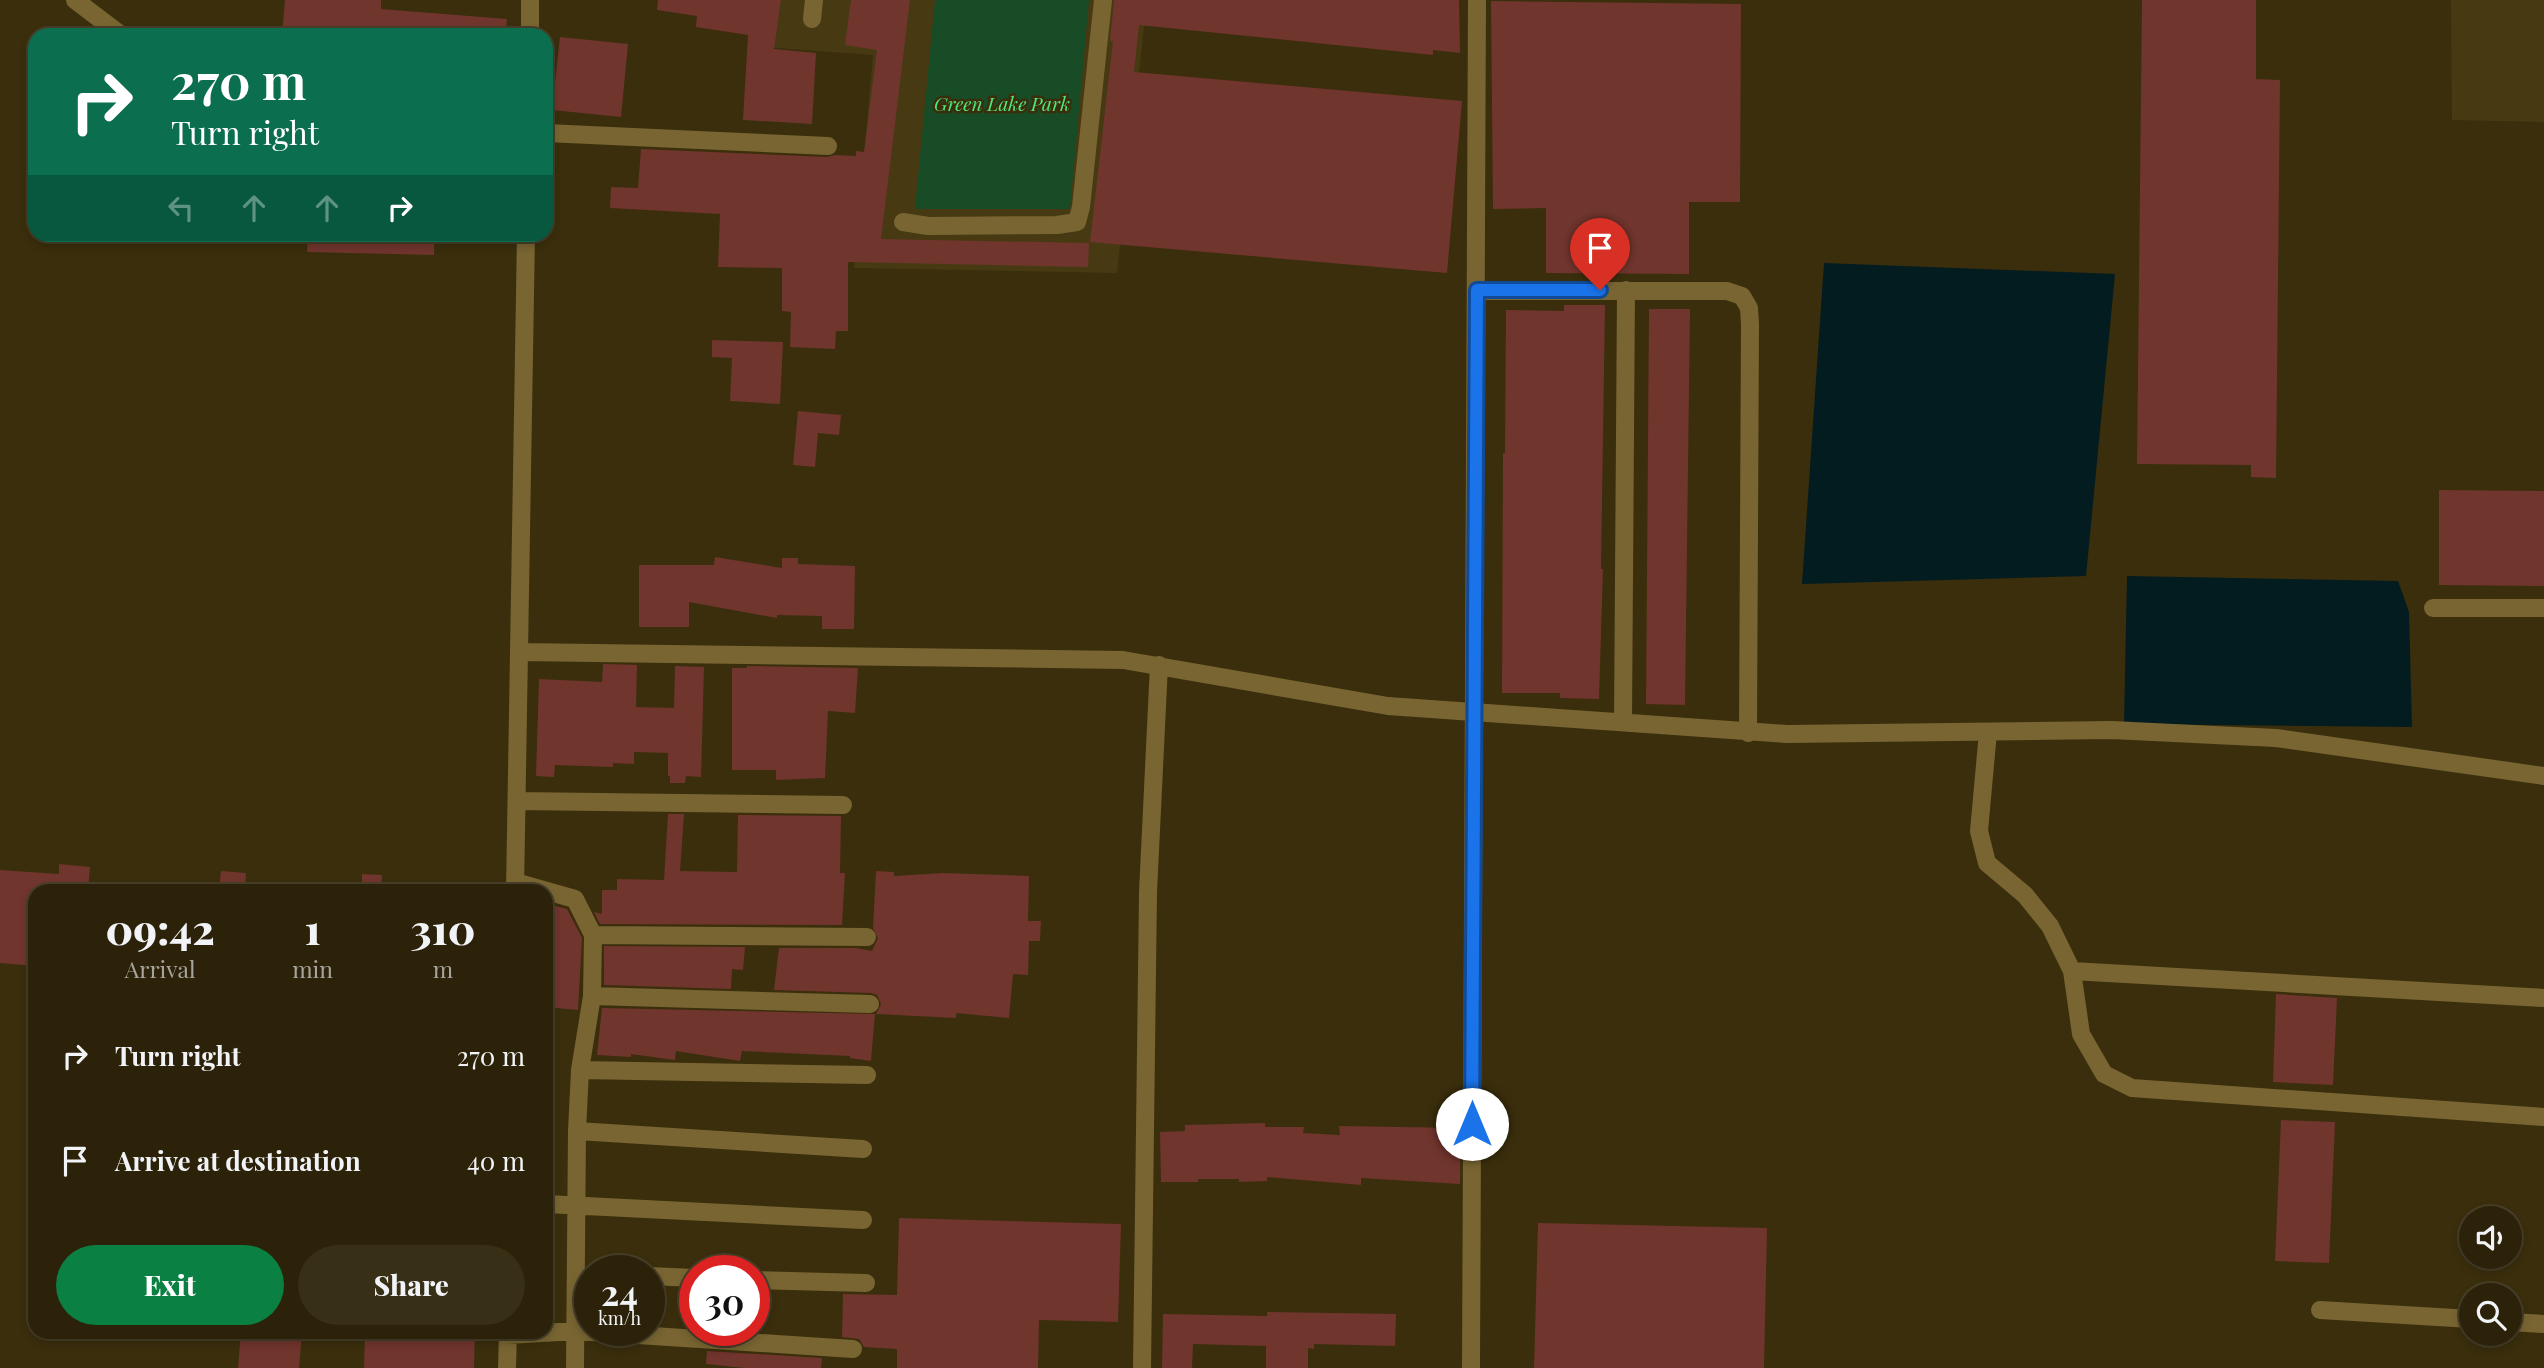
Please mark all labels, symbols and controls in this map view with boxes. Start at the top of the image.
text: 270 m [171,47,306,112]
icon: right [56,56,147,147]
park label: Green Lake Park [934,90,1070,116]
text: Turn right [171,110,319,153]
icon: left [162,189,200,227]
icon: ahead [235,189,273,227]
icon: ahead [308,189,346,227]
icon: right [381,189,419,227]
pin [1570,218,1630,290]
icon: arrive [1581,229,1619,267]
text: 09:42 [105,900,215,956]
text: 1 [304,900,321,956]
text: 310 [411,900,476,956]
text: Arrival [125,953,196,984]
text: min [292,953,333,984]
text: m [433,953,453,984]
icon: right [56,1037,94,1075]
text: Turn right [115,1038,241,1073]
text: 270 m [457,1038,525,1073]
position arrow [1435,1087,1509,1161]
icon: arrive [56,1142,94,1180]
text: Arrive at destination [115,1143,361,1178]
text: 40 m [467,1143,525,1178]
map controls [2459,1206,2522,1346]
button: sound [2459,1206,2522,1269]
button: Exit [56,1245,284,1325]
button: Share [298,1245,525,1325]
speed limit sign: 30 [679,1255,770,1346]
text: 24 [601,1268,638,1315]
button: search [2459,1283,2522,1346]
text: km/h [598,1306,641,1330]

